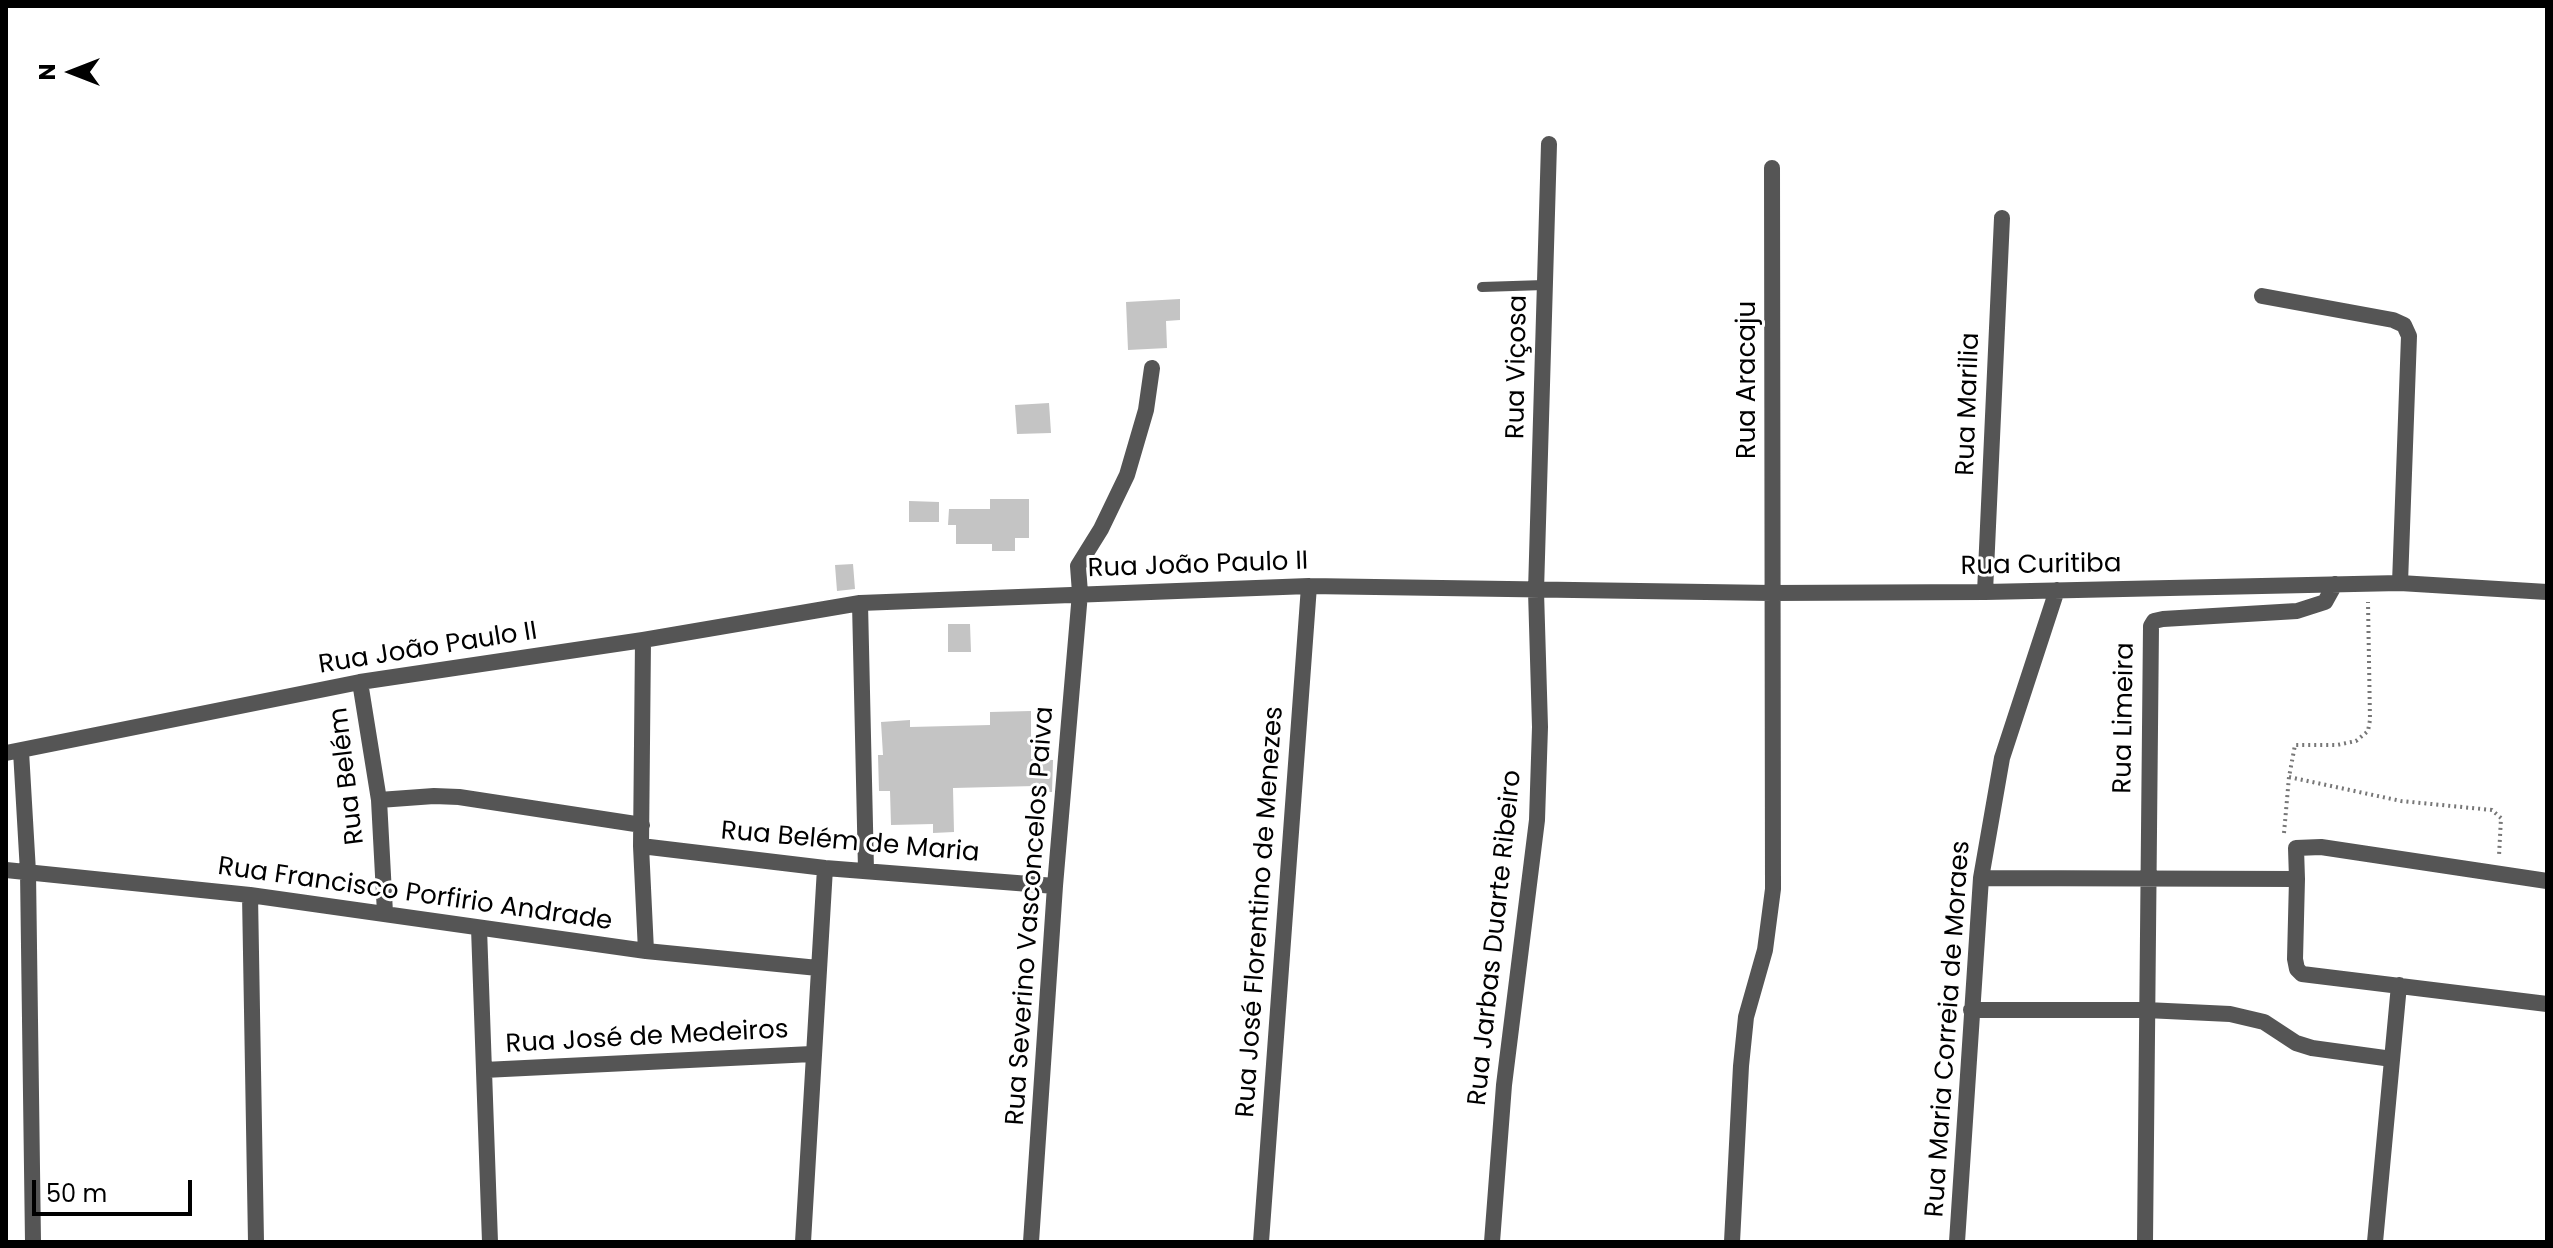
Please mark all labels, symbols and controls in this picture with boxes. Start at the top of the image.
north arrow [32,32,112,112]
text: N [32,64,63,80]
street label: Rua Viçosa [1501,294,1535,440]
street label: Rua Aracaju [1732,301,1764,459]
street label: Rua Marilia [1951,332,1987,476]
street label: Rua João Paulo II [1087,547,1309,585]
street label: Rua Curitiba [1960,549,2122,583]
street label: Rua João Paulo II [317,616,539,682]
street label: Rua Limeira [2108,642,2142,794]
street label: Rua Belém [324,705,372,847]
street label: Rua José Florentino de Menezes [1231,705,1291,1119]
street label: Rua Severino Vasconcelos Paiva [1001,706,1061,1126]
street label: Rua Jarbas Duarte Ribeiro [1463,769,1529,1107]
street label: Rua Belém de Maria [719,816,981,870]
street label: Rua Maria Correia de Moraes [1920,840,1978,1218]
street label: Rua Francisco Porfirio Andrade [216,852,614,938]
street label: Rua José de Medeiros [505,1015,789,1061]
scale bar [36,1164,196,1214]
text: 50 m [46,1177,107,1210]

